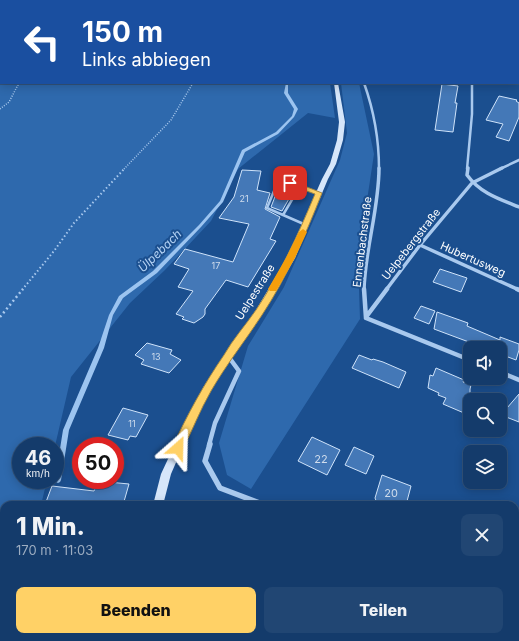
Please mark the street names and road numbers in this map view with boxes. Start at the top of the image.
street label: Ennenbachstraße [349,196,375,288]
street label: Uelpebergstraße [379,205,443,283]
street label: Hubertusweg [438,238,508,280]
street label: Uelpestraße [232,261,278,323]

